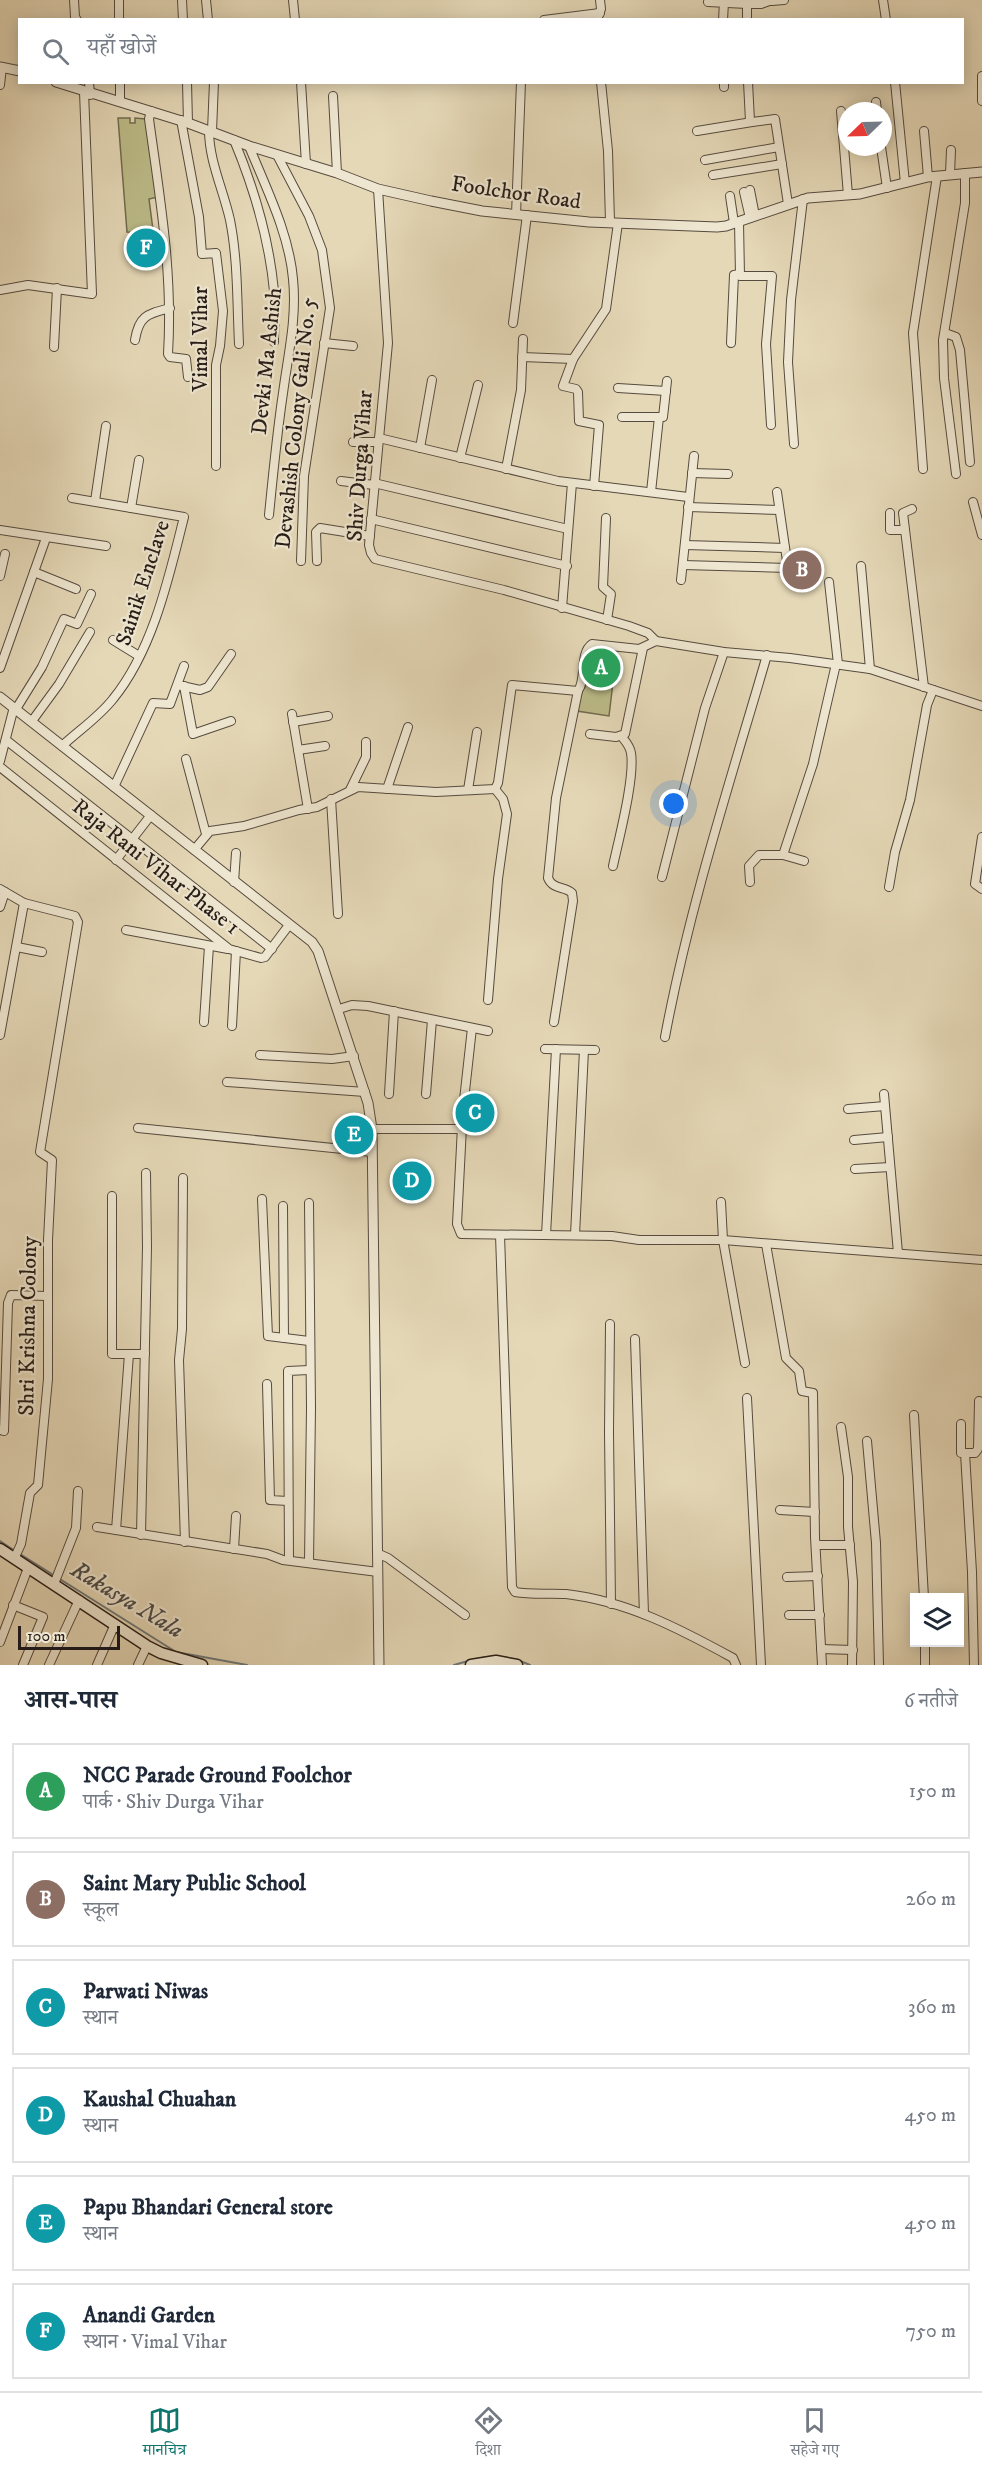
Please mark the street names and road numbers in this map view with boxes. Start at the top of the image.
street label: Foolchor Road [449,171,583,215]
street label: Vimal Vihar [187,286,214,393]
street label: Devki Ma Ashish [246,286,288,436]
street label: Devashish Colony Gali No. 5 [269,296,323,550]
street label: Shiv Durga Vihar [341,389,379,543]
street label: Sainik Enclave [110,517,176,649]
street label: Raja Rani Vihar Phase 1 [67,793,245,941]
street label: Shri Krishna Colony [13,1235,43,1416]

